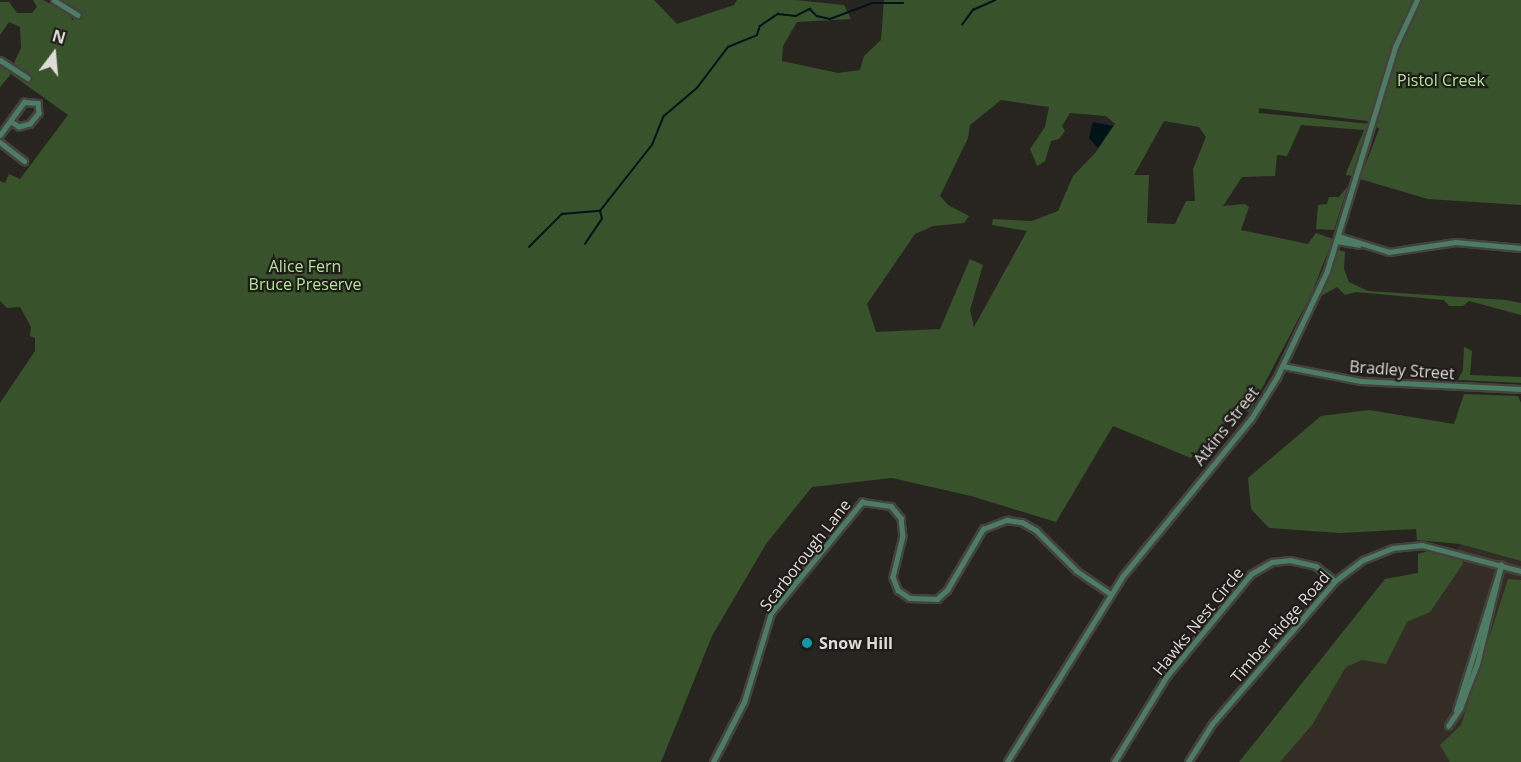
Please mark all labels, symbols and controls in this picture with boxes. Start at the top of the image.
north arrow [24,24,84,84]
text: N [50,24,68,49]
park label: Pistol Creek [1397,70,1485,90]
park label: Alice Fern Bruce Preserve [249,256,361,294]
street label: Bradley Street [1349,357,1455,383]
street label: Atkins Street [1189,383,1263,469]
street label: Scarborough Lane [756,496,854,614]
street label: Hawks Nest Circle [1149,563,1247,679]
street label: Timber Ridge Road [1227,568,1333,686]
place label: Snow Hill [819,633,893,653]
marker: Snow Hill [800,636,814,650]

